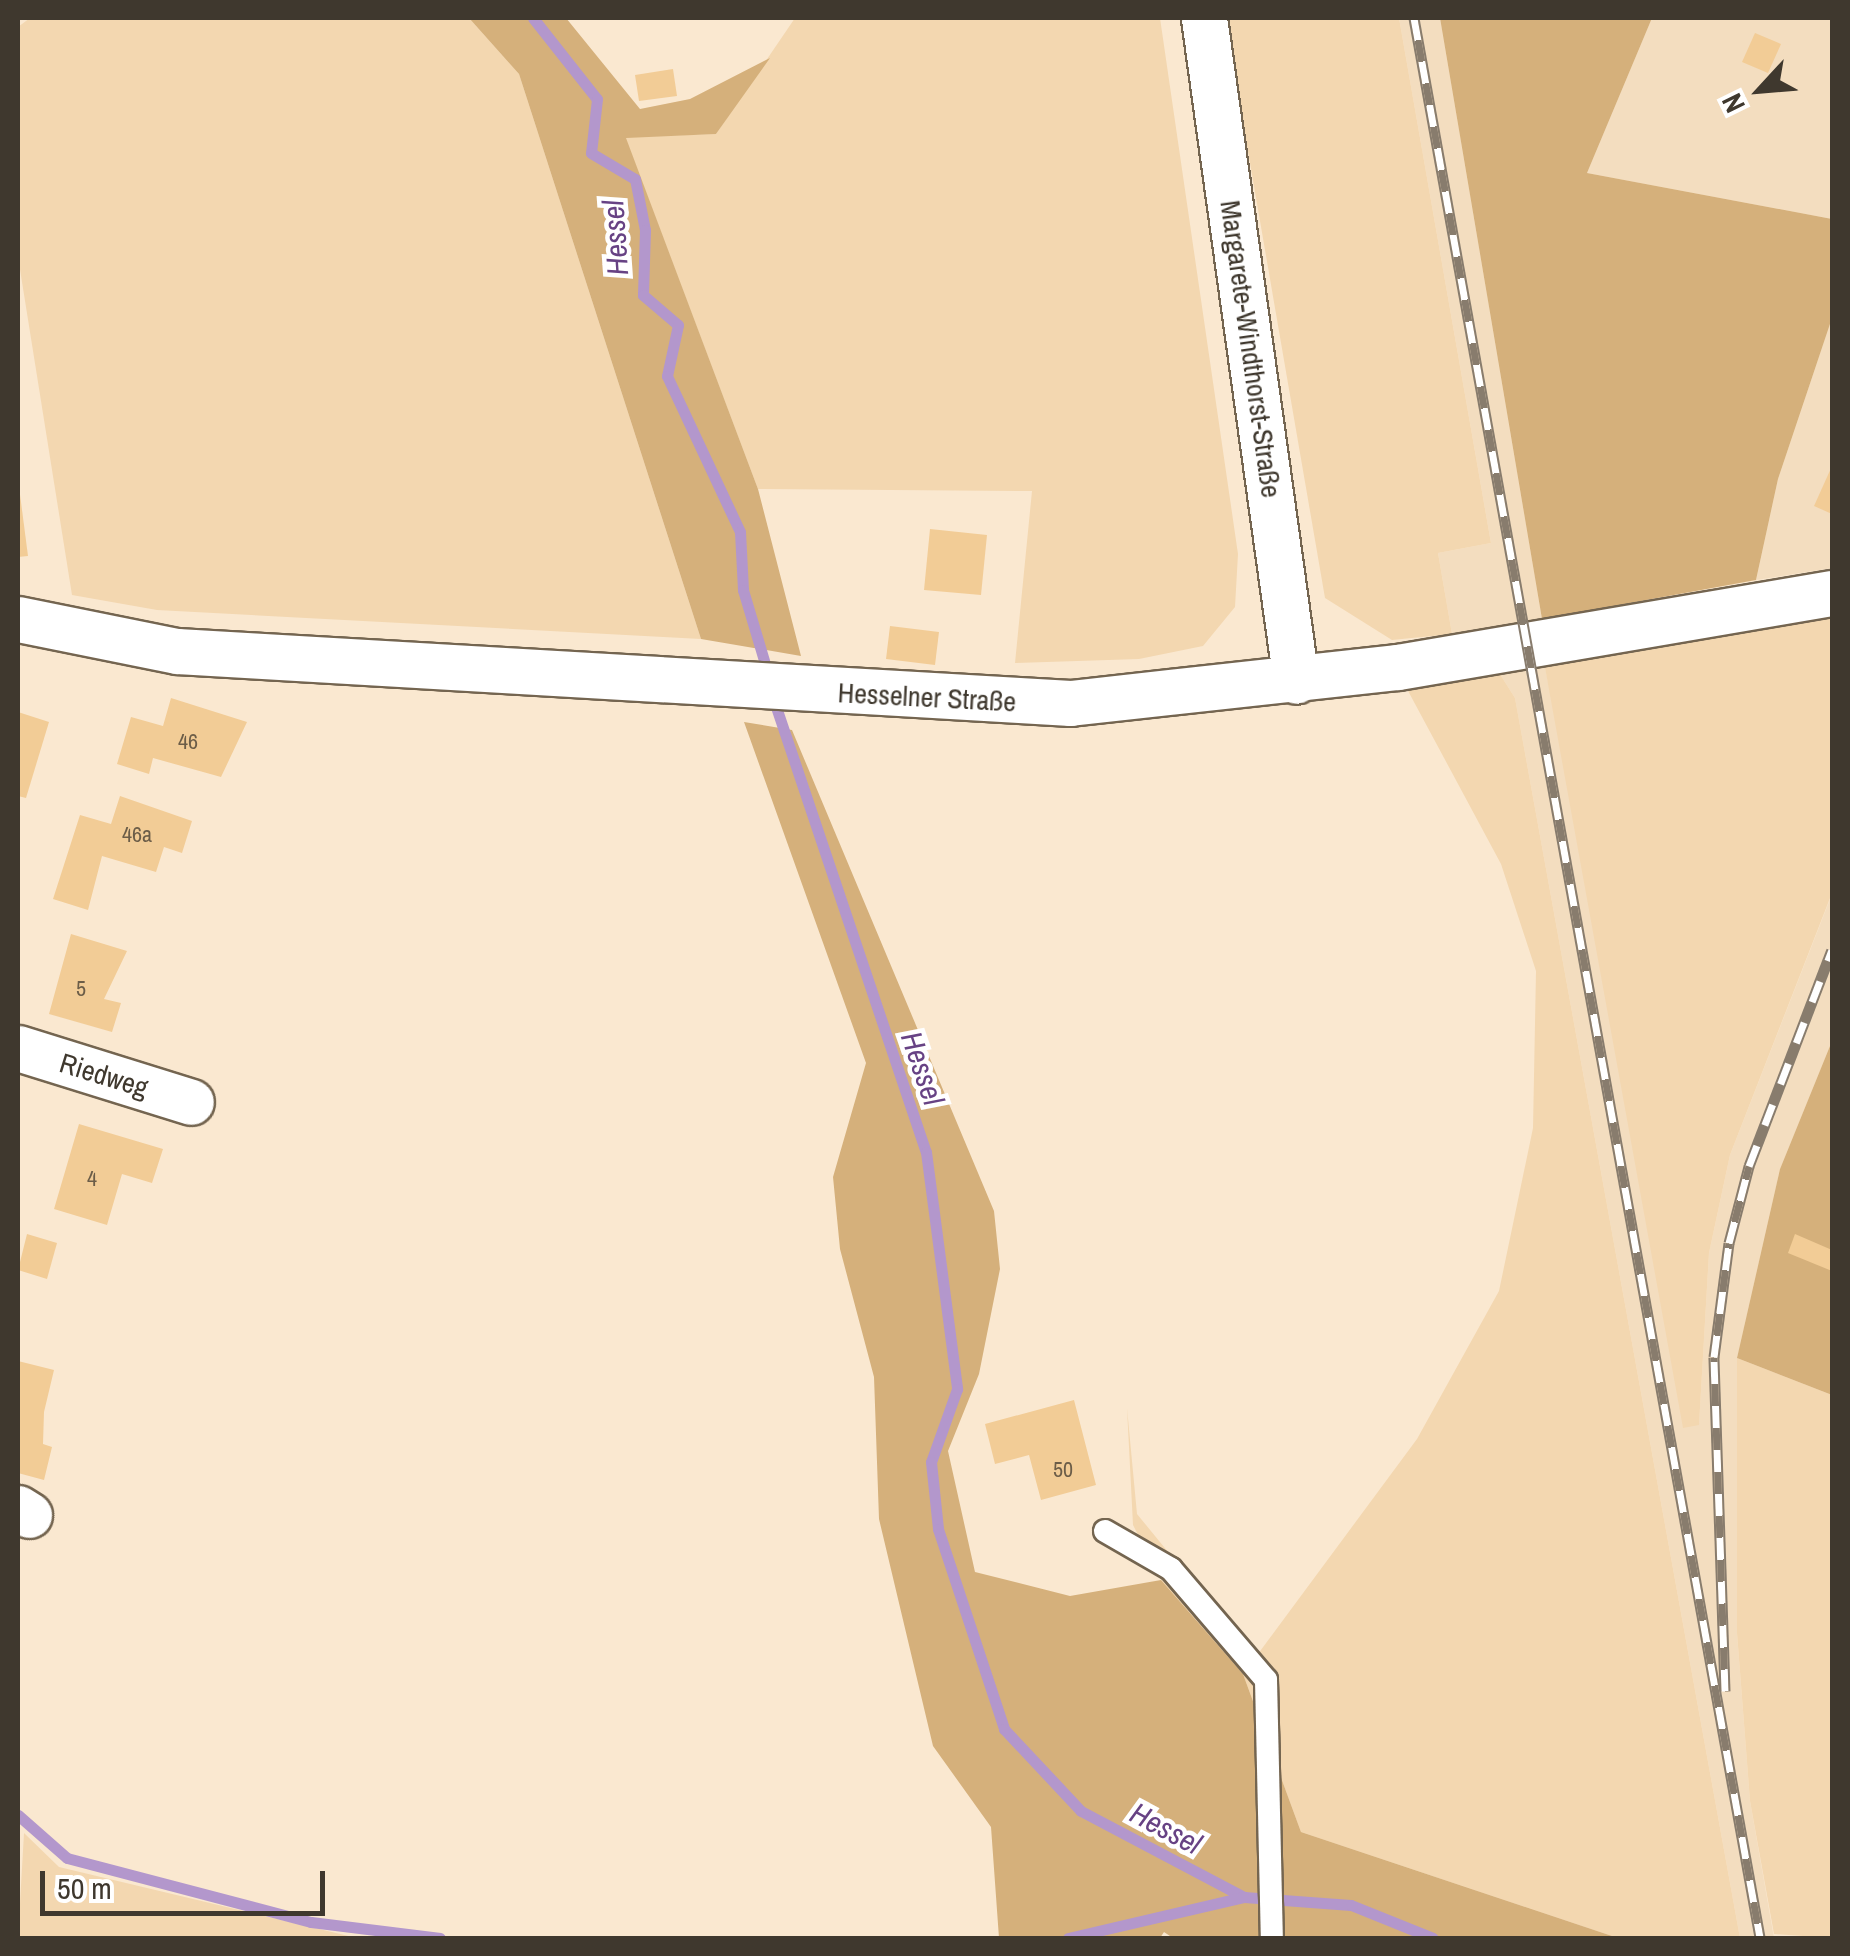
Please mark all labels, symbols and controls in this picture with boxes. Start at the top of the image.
north arrow [1710,40,1810,140]
text: N [1712,87,1754,119]
street label: Margarete-Windthorst-Straße [1213,198,1289,500]
water label: Hessel [594,199,636,277]
street label: Hesselner Straße [837,676,1017,718]
house number: 46 [178,729,198,755]
house number: 46a [122,822,152,848]
house number: 5 [76,976,86,1002]
water label: Hessel [894,1027,952,1109]
street label: Riedweg [56,1046,152,1104]
house number: 4 [87,1166,97,1192]
house number: 50 [1053,1457,1073,1483]
water label: Hessel [1124,1794,1208,1862]
scale bar [45,1851,330,1913]
text: 50 m [57,1868,112,1908]

